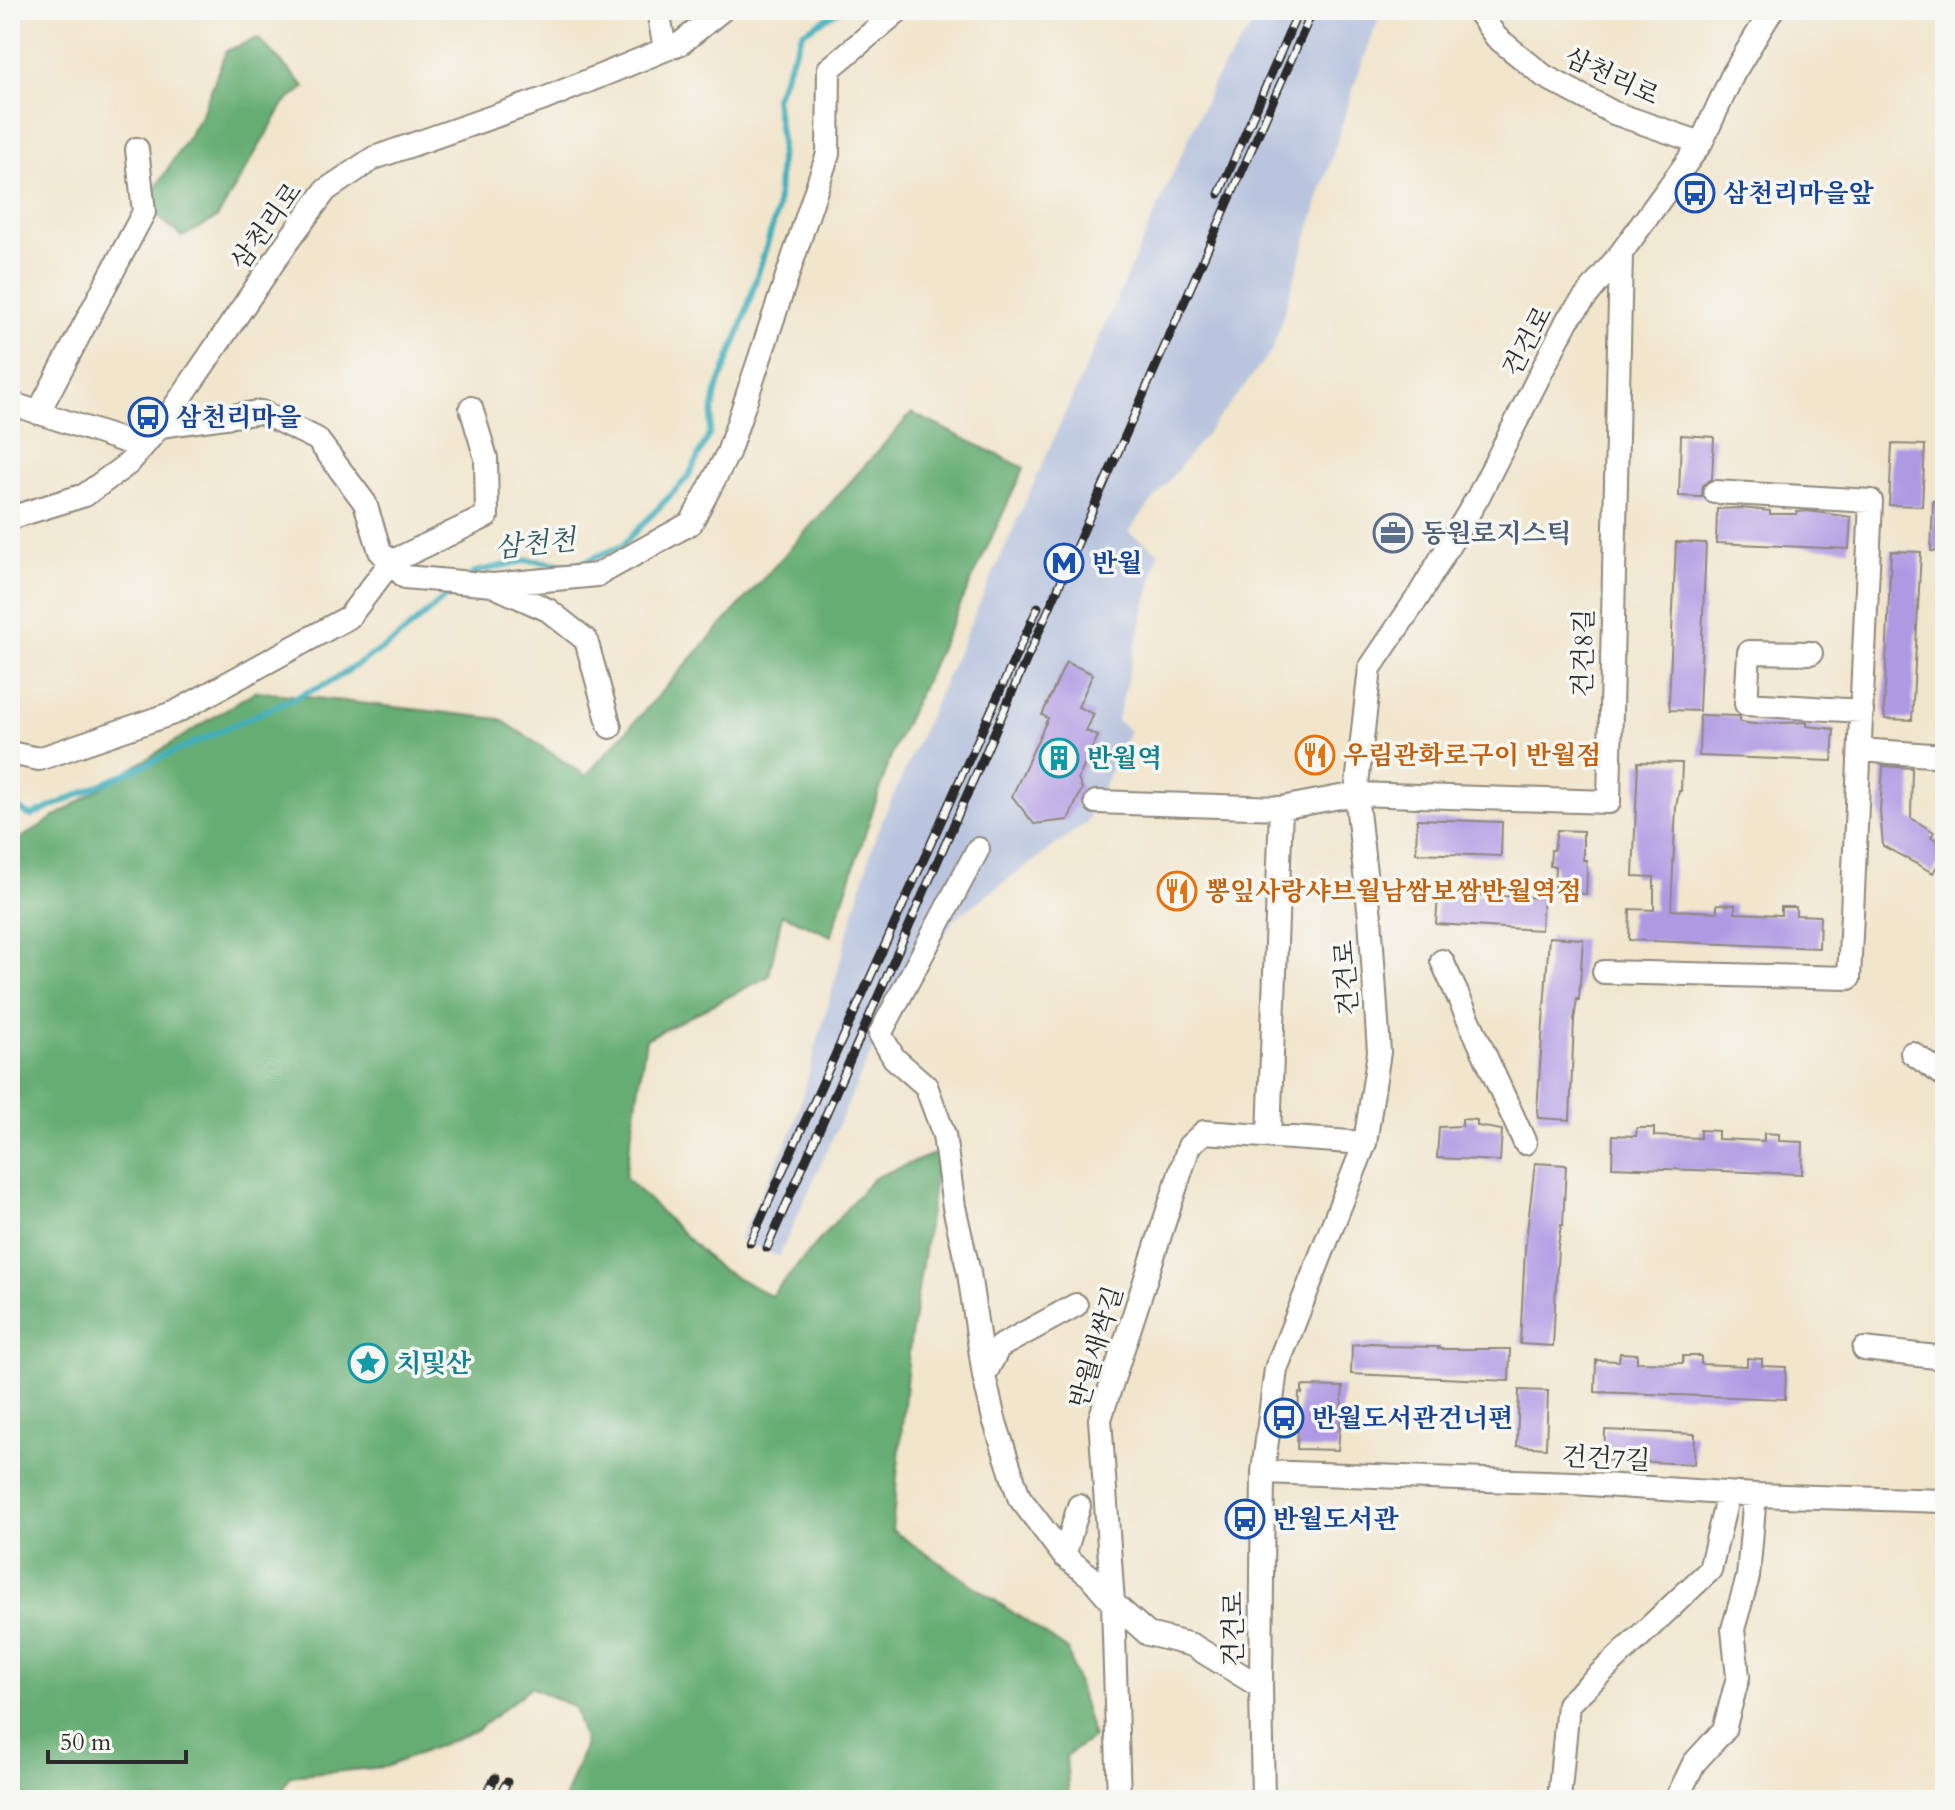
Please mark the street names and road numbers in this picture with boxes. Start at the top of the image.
street label: 삼천리로 [1559,39,1665,114]
street label: 삼천리로 [223,175,310,277]
street label: 건건로 [1494,300,1561,383]
street label: 건건8길 [1565,608,1602,698]
street label: 건건로 [1326,939,1367,1017]
street label: 반월새싹길 [1061,1282,1132,1412]
street label: 건건7길 [1561,1439,1651,1478]
street label: 건건로 [1216,1591,1251,1667]

